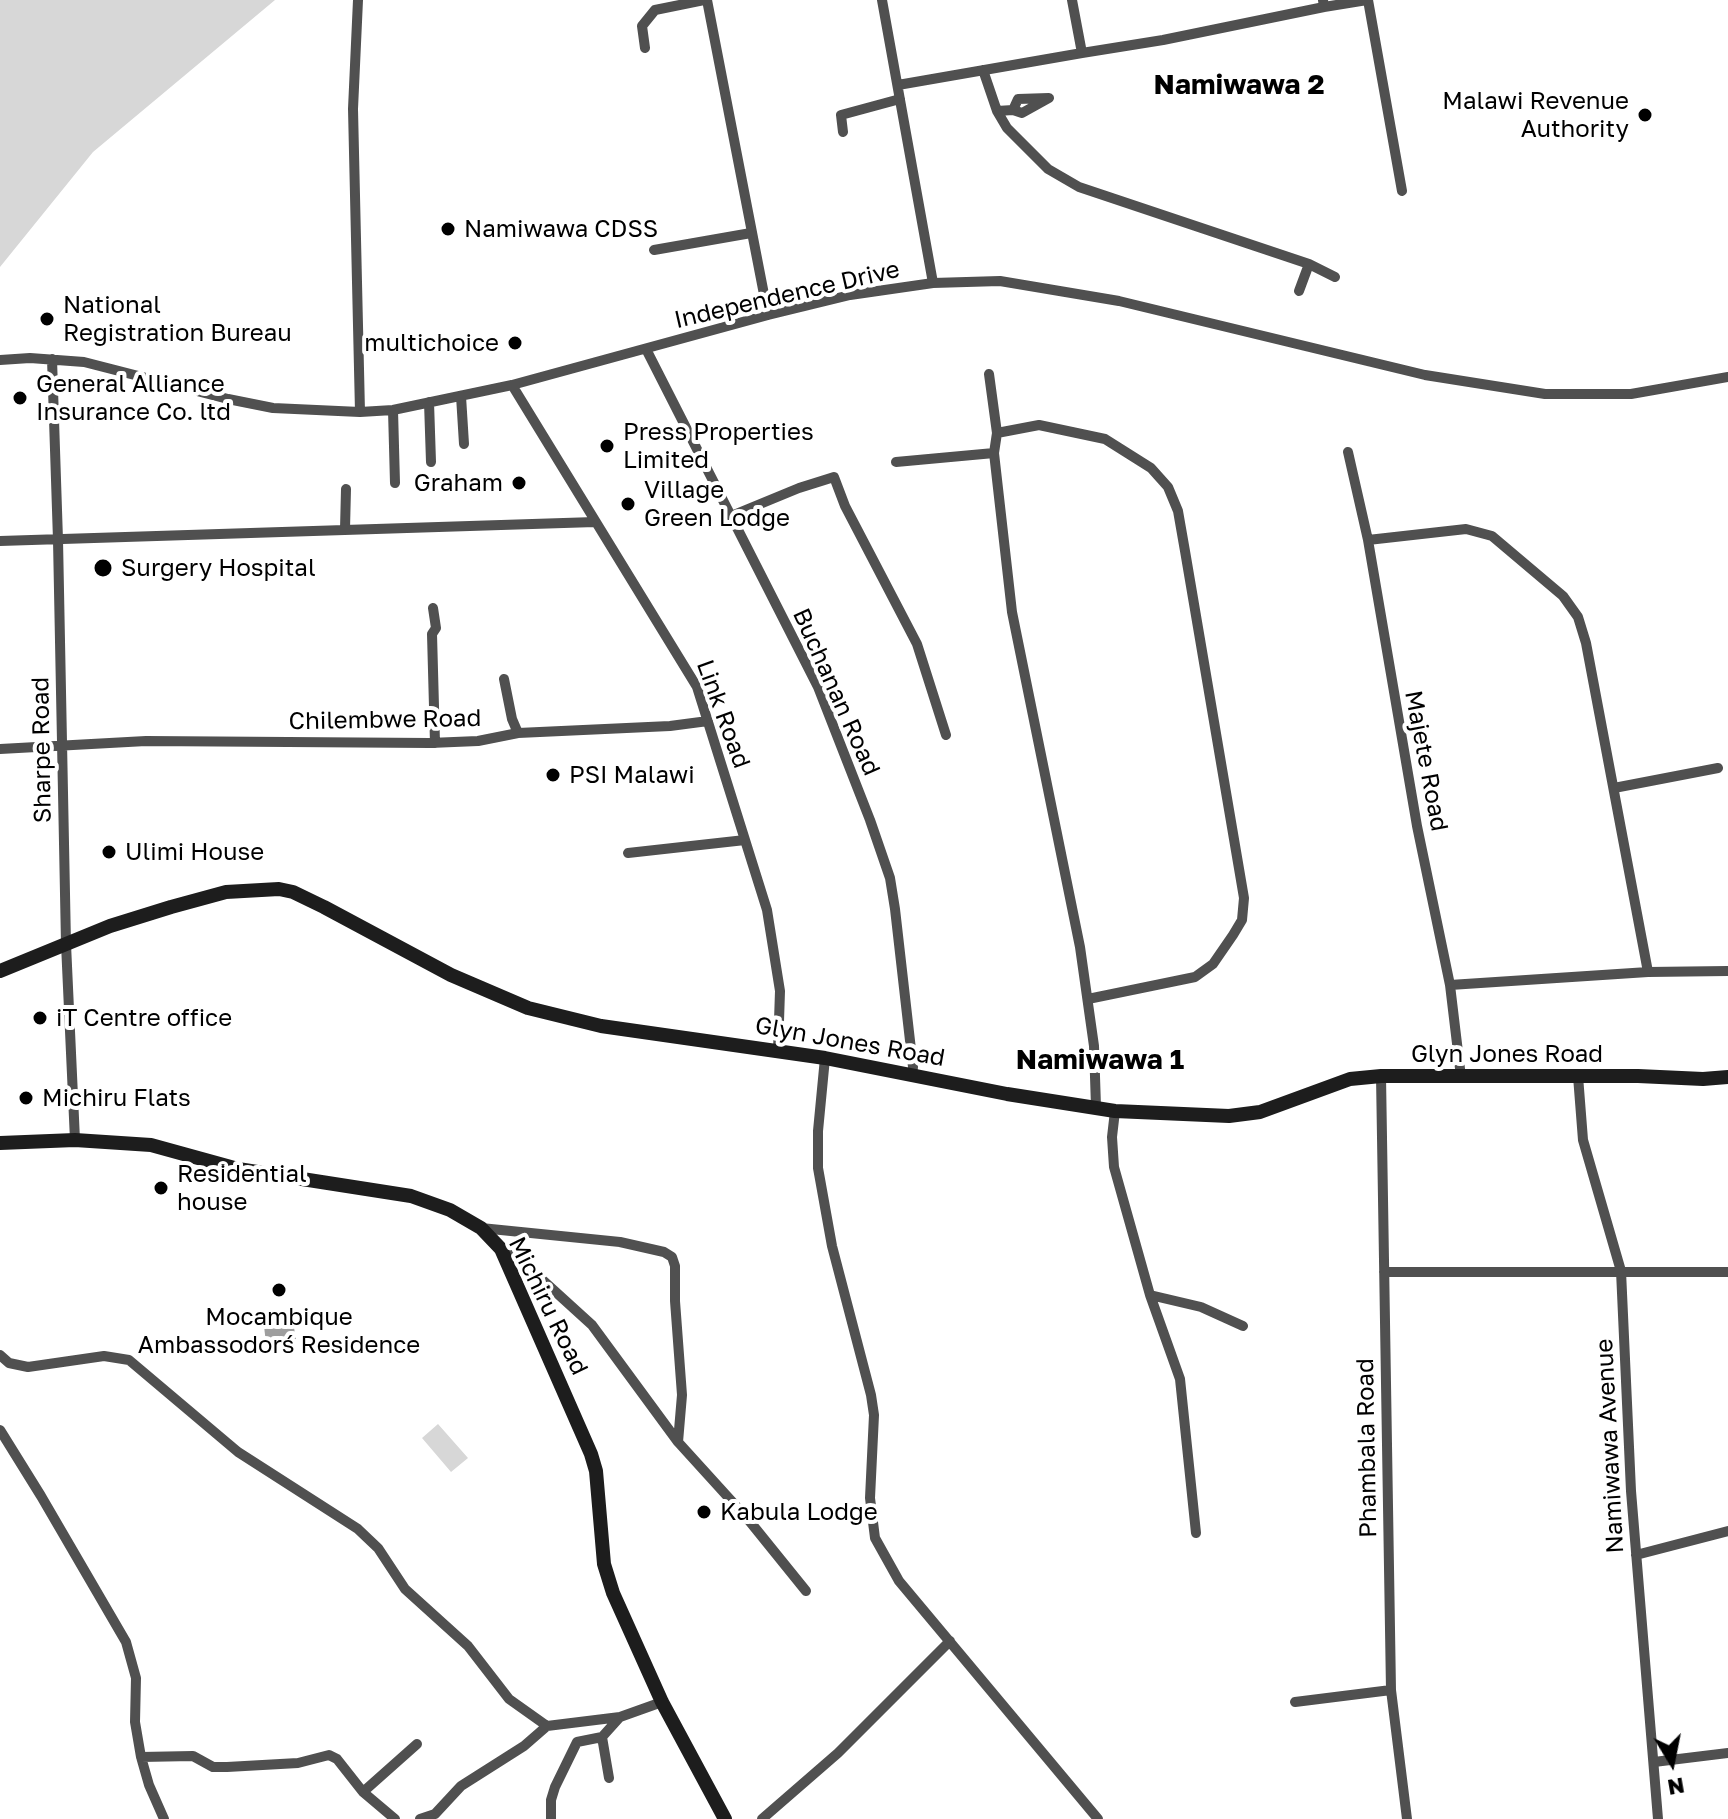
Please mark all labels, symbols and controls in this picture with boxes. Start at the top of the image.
district label: Namiwawa 2 [1153,68,1325,102]
place label: Malawi Revenue Authority [1442,87,1629,143]
marker: Malawi Revenue Authority [1636,106,1654,124]
place label: Namiwawa CDSS [464,215,658,243]
marker: Namiwawa CDSS [439,220,457,238]
street label: Independence Drive [672,255,902,335]
place label: National Registration Bureau [63,291,292,347]
marker: National Registration Bureau [38,310,56,328]
place label: multichoice [364,329,499,357]
marker: multichoice [506,334,524,352]
place label: General Alliance Insurance Co. ltd [36,370,231,426]
marker: General Alliance Insurance Co. ltd [11,389,29,407]
place label: Press Properties Limited [623,418,814,474]
marker: Press Properties Limited [598,437,616,455]
place label: Graham [414,469,503,497]
marker: Graham [510,474,528,492]
place label: Village Green Lodge [644,476,790,532]
marker: Village Green Lodge [619,495,637,513]
place label: Surgery Hospital [121,554,316,582]
marker: Surgery Hospital [92,557,114,579]
street label: Buchanan Road [786,604,886,780]
street label: Link Road [690,656,756,772]
street label: Sharpe Road [26,676,58,824]
street label: Majete Road [1398,688,1454,834]
street label: Chilembwe Road [288,704,482,736]
place label: PSI Malawi [569,761,695,789]
marker: PSI Malawi [544,766,562,784]
place label: Ulimi House [125,838,264,866]
marker: Ulimi House [100,843,118,861]
place label: iT Centre office [56,1004,232,1032]
marker: iT Centre office [31,1009,49,1027]
street label: Glyn Jones Road [753,1011,947,1073]
street label: Glyn Jones Road [1411,1040,1603,1068]
district label: Namiwawa 1 [1016,1043,1184,1077]
place label: Michiru Flats [42,1084,191,1112]
marker: Michiru Flats [17,1089,35,1107]
place label: Residential house [177,1160,307,1216]
marker: Residential house [152,1179,170,1197]
street label: Michiru Road [502,1232,594,1380]
marker: Mocambique Ambassodorś Residence [270,1281,288,1299]
place label: Mocambique Ambassodorś Residence [138,1303,420,1359]
street label: Namiwawa Avenue [1590,1338,1630,1554]
street label: Phambala Road [1351,1358,1383,1538]
place label: Kabula Lodge [720,1498,878,1526]
marker: Kabula Lodge [695,1503,713,1521]
north arrow [1632,1723,1712,1803]
text: N [1666,1772,1687,1802]

